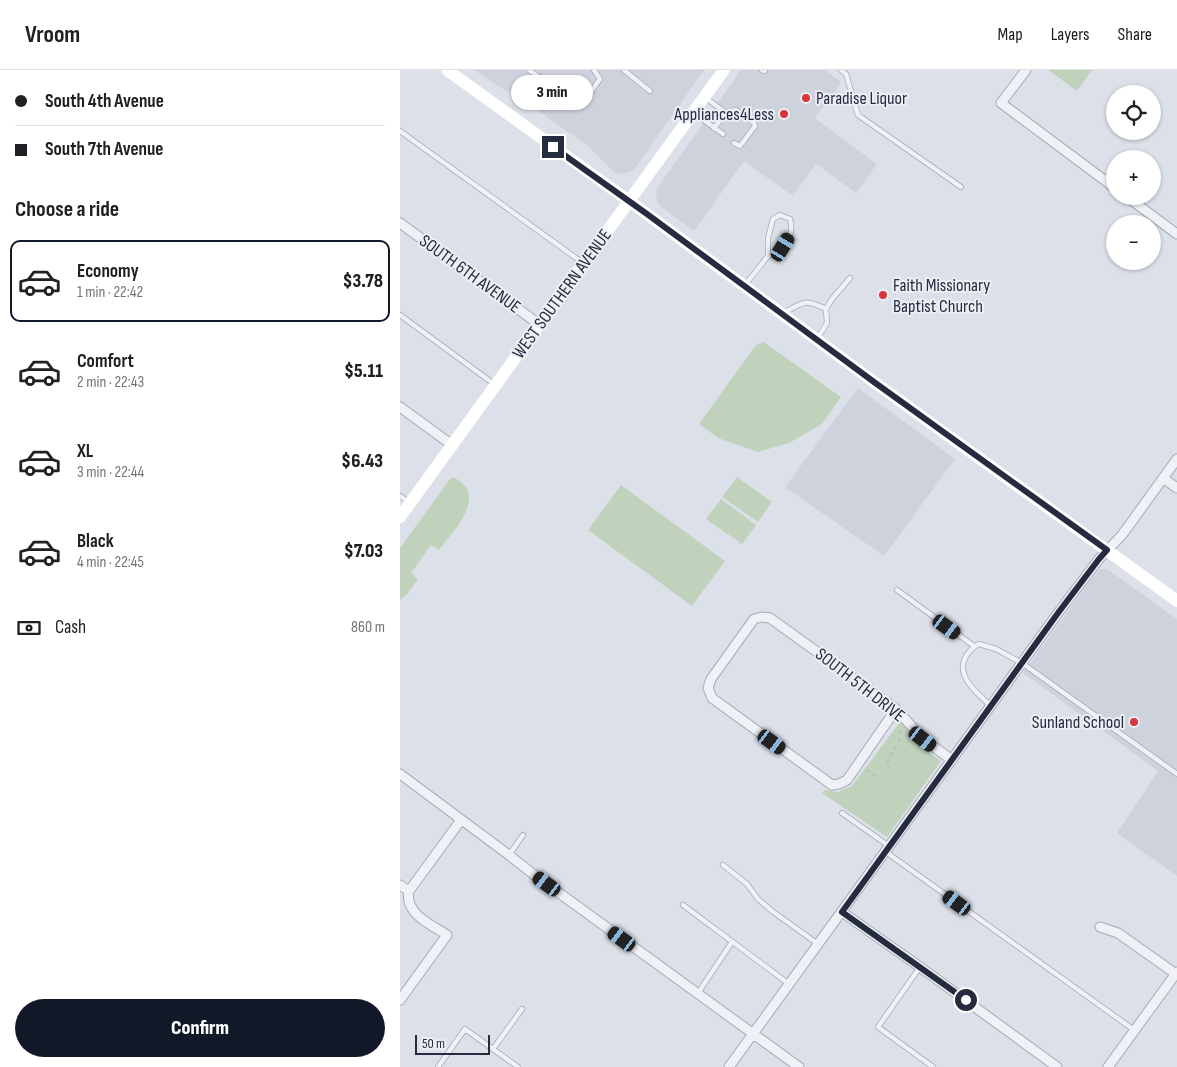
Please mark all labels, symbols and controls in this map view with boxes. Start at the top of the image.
text: Vroom [25,20,80,49]
text: Map [998,24,1023,45]
text: Layers [1051,24,1090,45]
text: Share [1118,24,1152,45]
callout: 3 min [512,75,594,110]
text: 3 min [536,83,568,102]
map controls [1106,85,1161,270]
button: locate [1106,85,1161,140]
place label: Paradise Liquor [816,88,907,109]
text: South 4th Avenue [45,90,164,113]
marker: Paradise Liquor [800,92,812,104]
place label: Appliances4Less [673,104,774,125]
marker: Appliances4Less [778,108,790,120]
route end [542,136,564,158]
text: South 7th Avenue [45,138,163,161]
button: + [1106,150,1161,205]
text: Choose a ride [15,196,119,223]
button: − [1106,215,1161,270]
street label: WEST SOUTHERN AVENUE [508,225,616,363]
street label: SOUTH 6TH AVENUE [415,230,525,318]
car [768,230,797,264]
icon: car [17,259,62,304]
text: Economy [77,260,139,283]
text: $3.78 [343,270,383,293]
place label: Faith Missionary Baptist Church [893,275,990,317]
text: 1 min · 22:42 [77,283,143,302]
marker: Faith Missionary Baptist Church [877,289,889,301]
icon: car [17,349,62,394]
text: Comfort [77,350,134,373]
text: $5.11 [344,360,383,383]
text: 2 min · 22:43 [77,373,144,392]
icon: car [17,439,62,484]
text: XL [77,440,93,463]
text: $6.43 [341,450,383,473]
text: 3 min · 22:44 [77,463,144,482]
icon: car [17,529,62,574]
text: Black [77,530,114,553]
text: $7.03 [344,540,383,563]
text: 4 min · 22:45 [77,553,144,572]
car [930,612,963,642]
icon: cash [15,614,43,642]
text: Cash [55,616,86,639]
text: 860 m [351,618,385,637]
street label: SOUTH 5TH DRIVE [811,644,909,726]
place label: Sunland School [1032,712,1124,733]
marker: Sunland School [1128,716,1140,728]
car [906,724,939,754]
car [755,727,788,757]
car [530,869,563,899]
car [940,888,973,918]
car [605,924,638,954]
route start [955,989,977,1011]
button: Confirm [15,999,385,1057]
scale bar [415,1032,490,1055]
text: 50 m [422,1035,445,1052]

